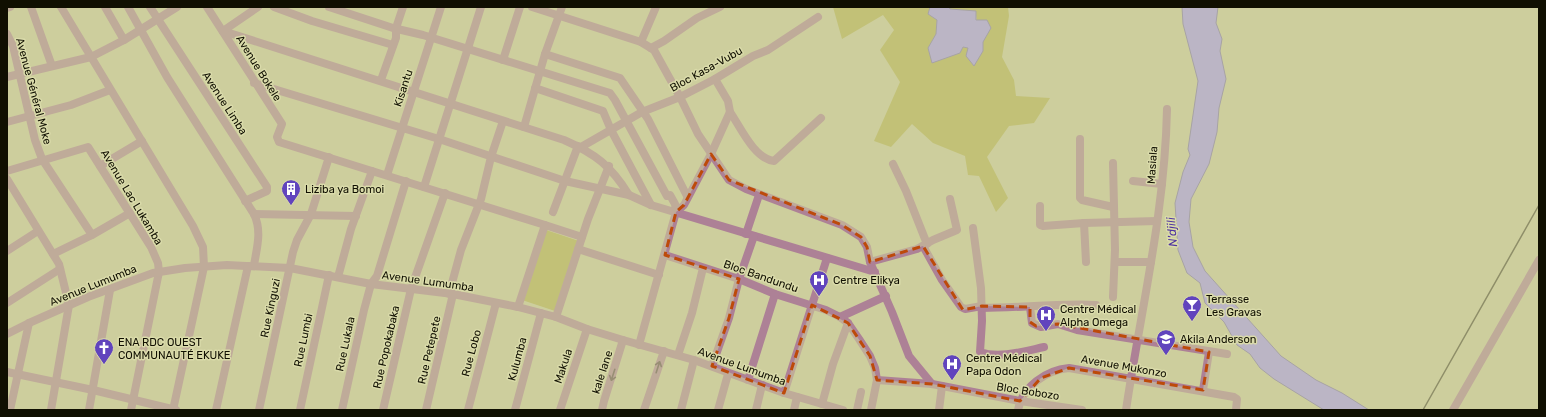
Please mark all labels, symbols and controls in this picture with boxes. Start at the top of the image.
street label: Avenue Bokele [233,33,284,104]
street label: Avenue Général Moke [13,36,54,146]
street label: Bloc Kasa-Vubu [668,44,745,95]
street label: Kisantu [391,68,416,108]
street label: Avenue Limba [199,69,250,137]
street label: Masiala [1145,146,1160,184]
street label: Avenue Lac Lukamba [98,147,165,247]
building icon: Liziba ya Bomoi [280,178,302,206]
place label: Liziba ya Bomoi [305,183,384,196]
water label: N'djili [1164,216,1180,247]
street label: Bloc Bandundu [722,258,800,295]
street label: Avenue Lumumba [48,262,139,309]
street label: Avenue Lumumba [381,269,475,294]
hospital icon: Centre Elikya [808,269,830,297]
place label: Centre Elikya [833,274,900,287]
street label: Rue Kinguzi [258,277,283,339]
place label: Terrasse Les Gravas [1206,293,1262,319]
bar icon: Terrasse Les Gravas [1181,294,1203,322]
place label: Centre Médical Alpha Omega [1060,303,1136,329]
street label: Rue Popokabaka [371,304,402,390]
hospital icon: Centre Médical Alpha Omega [1035,304,1057,332]
street label: Rue Lumbi [291,312,315,368]
street label: Rue Petepete [415,315,444,385]
street label: Rue Lukala [333,316,358,373]
street label: Rue Lobo [459,328,484,378]
school or university icon: Akila Anderson [1155,328,1177,356]
place label: Akila Anderson [1180,333,1256,346]
place label: ENA RDC OUEST COMMUNAUTÉ EKUKE [118,336,231,362]
street label: Kulumba [505,336,530,382]
church icon: ENA RDC OUEST COMMUNAUTÉ EKUKE [93,337,115,365]
street label: Avenue Lumumba [696,345,788,388]
street label: Makula [552,347,575,385]
street label: kale lane [589,349,616,395]
place label: Centre Médical Papa Odon [966,352,1042,378]
hospital icon: Centre Médical Papa Odon [941,353,963,381]
street label: Avenue Mukonzo [1080,353,1168,380]
one-way arrow [655,361,662,374]
one-way arrow [608,369,616,381]
street label: Bloc Bobozo [996,380,1060,403]

